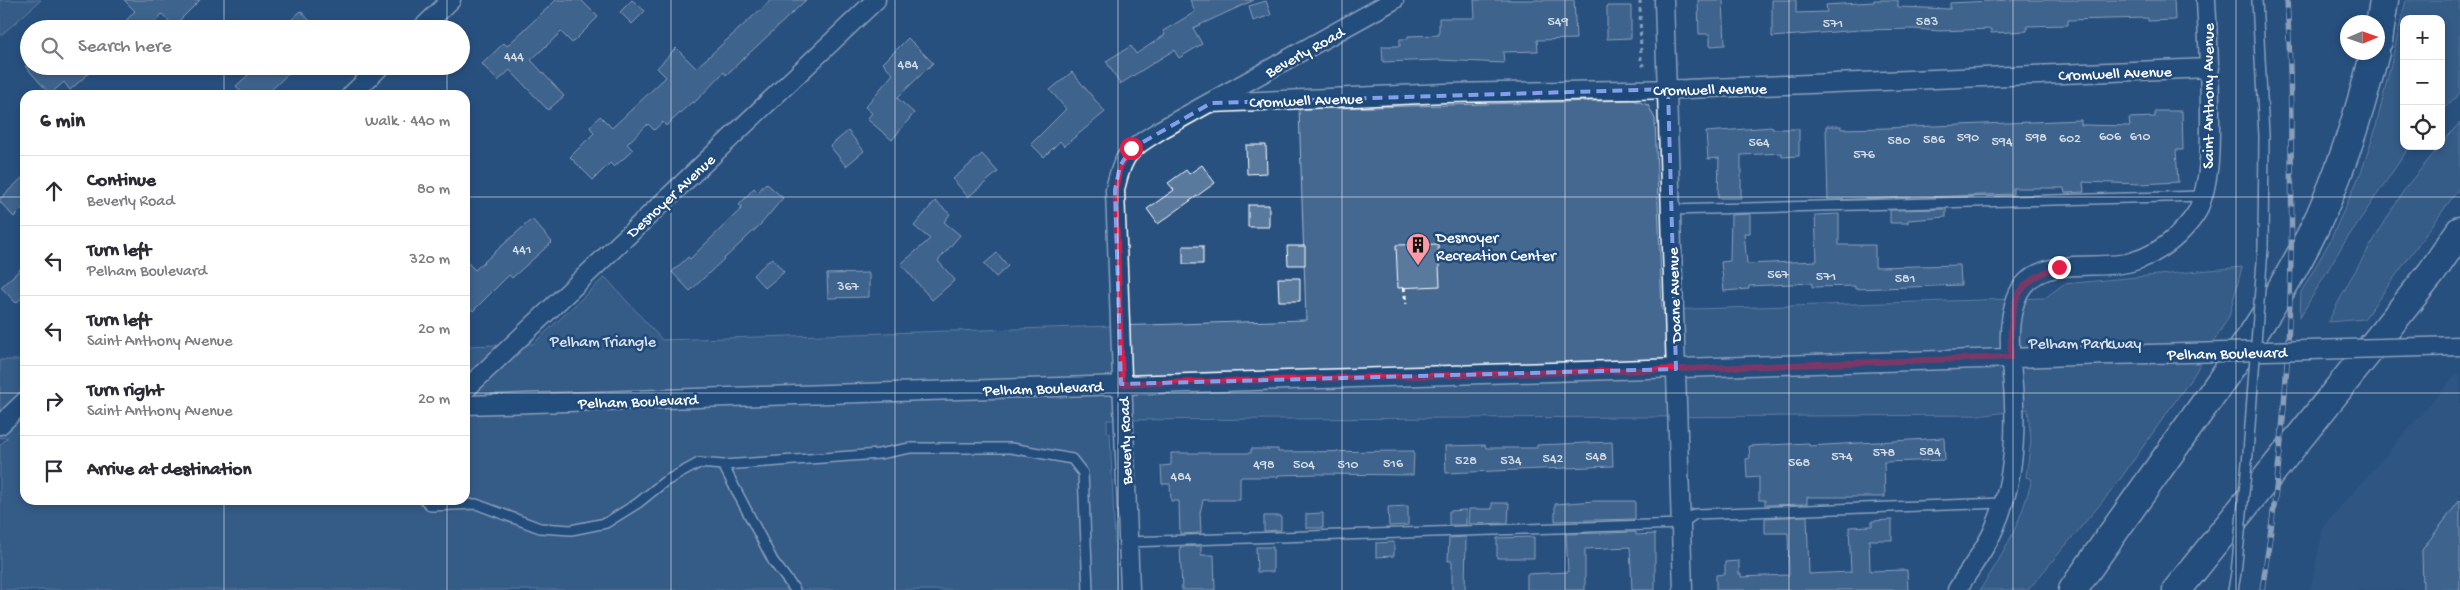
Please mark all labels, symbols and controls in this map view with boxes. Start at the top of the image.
house number: 549 [1548,14,1569,31]
house number: 583 [1916,14,1938,31]
north arrow [2340,15,2385,60]
map controls [2400,15,2445,150]
button: + [2400,15,2445,60]
house number: 571 [1823,16,1843,33]
search box [20,20,470,75]
street label: Saint Anthony Avenue [2201,22,2220,169]
street label: Beverly Road [1262,24,1350,84]
icon: search [38,34,66,62]
text: Search here [78,36,172,59]
house number: 444 [504,49,524,66]
house number: 484 [898,57,919,74]
button: − [2400,60,2445,105]
street label: Cromwell Avenue [2058,64,2173,87]
street label: Cromwell Avenue [1653,81,1768,102]
street label: Cromwell Avenue [1249,91,1364,114]
button: locate [2400,105,2445,150]
text: 6 min [40,110,85,135]
text: Walk · 440 m [365,113,450,132]
house number: 606 [2099,129,2122,146]
house number: 610 [2130,129,2150,146]
house number: 590 [1957,130,1979,147]
house number: 598 [2025,130,2047,147]
house number: 602 [2059,131,2081,148]
house number: 586 [1923,132,1946,149]
house number: 580 [1888,133,1911,150]
house number: 594 [1992,134,2013,151]
house number: 564 [1748,135,1770,152]
route start [1120,137,1143,160]
house number: 576 [1853,147,1876,164]
street label: Desnoyer Avenue [623,151,721,244]
text: Continue [87,170,156,193]
icon: ahead [40,177,68,205]
text: 80 m [417,181,450,200]
text: Beverly Road [87,193,175,212]
place label: Desnoyer Recreation Center [1435,230,1557,267]
building icon: Desnoyer Recreation Center [1405,232,1431,266]
text: Turn left [87,240,151,263]
house number: 441 [513,242,531,259]
street label: Doane Avenue [1665,246,1688,344]
icon: left [40,247,68,275]
text: 320 m [410,251,450,270]
route end [2048,256,2071,279]
text: Pelham Boulevard [87,263,207,282]
house number: 567 [1767,267,1790,284]
house number: 571 [1816,269,1836,286]
house number: 581 [1895,271,1915,288]
house number: 367 [836,279,860,296]
text: Turn left [87,310,151,333]
icon: left [40,317,68,345]
text: 20 m [418,321,450,340]
text: Saint Anthony Avenue [87,333,233,352]
park label: Pelham Triangle [549,334,657,353]
park label: Pelham Parkway [2028,336,2142,355]
street label: Pelham Boulevard [2166,345,2289,366]
street label: Pelham Boulevard [982,379,1105,402]
text: Turn right [87,380,163,403]
icon: right [40,387,68,415]
text: 20 m [418,391,450,410]
street label: Pelham Boulevard [577,392,700,415]
street label: Beverly Road [1116,395,1139,486]
text: Saint Anthony Avenue [87,403,233,422]
house number: 584 [1919,444,1941,461]
house number: 578 [1873,445,1895,462]
house number: 548 [1585,449,1607,466]
house number: 574 [1831,449,1853,466]
house number: 542 [1543,451,1564,468]
house number: 528 [1455,453,1477,470]
house number: 534 [1500,453,1522,470]
house number: 568 [1788,455,1810,472]
house number: 516 [1383,456,1404,473]
icon: arrive [40,457,68,485]
house number: 498 [1253,457,1275,474]
house number: 504 [1293,457,1315,474]
house number: 510 [1338,457,1359,474]
text: Arrive at destination [87,459,251,482]
house number: 484 [1171,469,1192,486]

